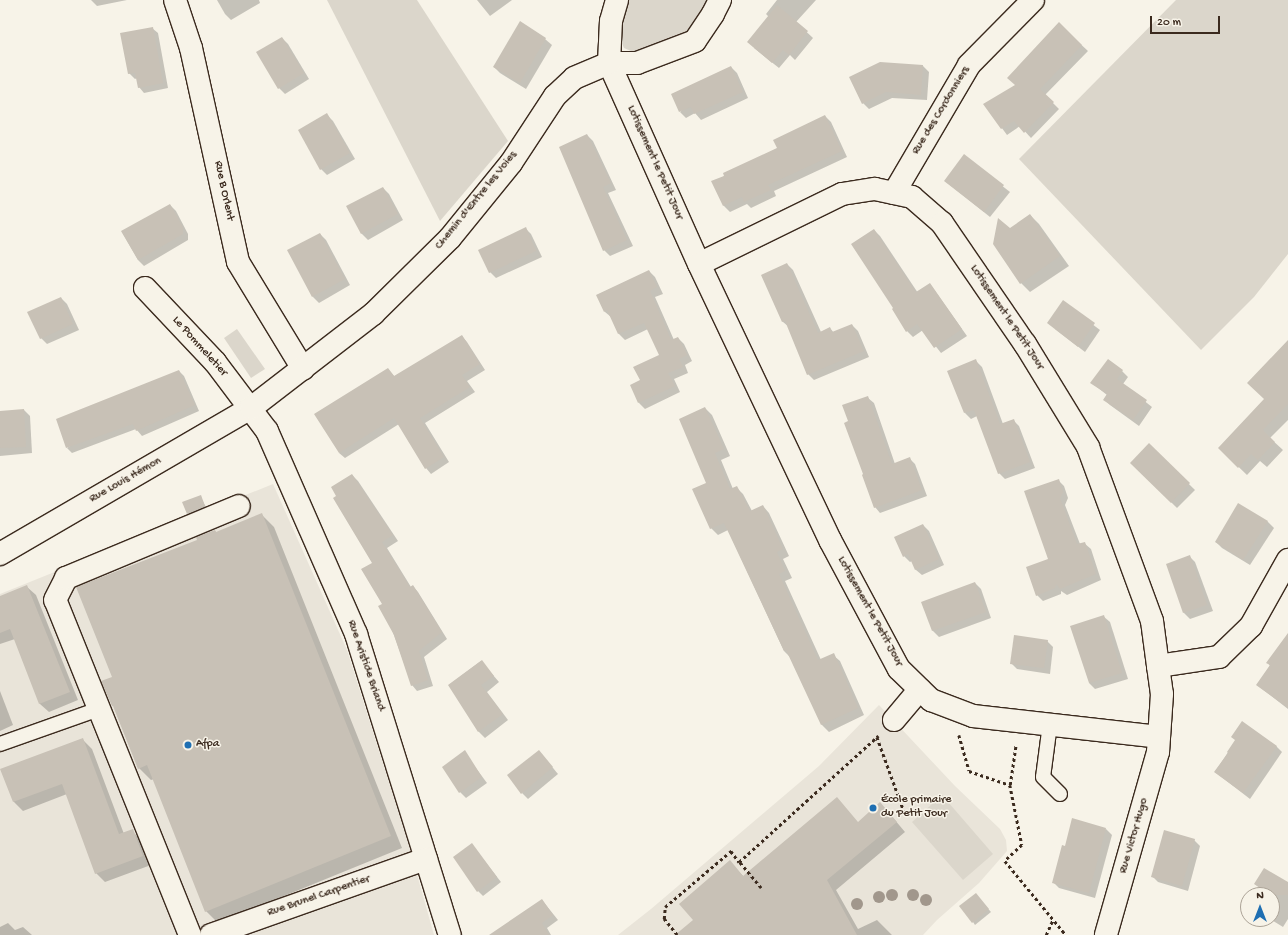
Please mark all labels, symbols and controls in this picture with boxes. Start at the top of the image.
scale bar [1152,8,1222,34]
text: 20 m [1157,16,1181,30]
street label: Rue des Cordonniers [910,64,974,158]
street label: Lotissement le Petit Jour [622,104,686,222]
street label: Chemin d'Entre les Voies [433,149,521,253]
street label: Rue B Orlent [210,160,236,222]
street label: Lotissement le Petit Jour [965,263,1047,373]
street label: Le Pommeletier [168,314,230,380]
street label: Rue Louis Hémon [88,455,164,507]
street label: Lotissement le Petit Jour [833,554,905,670]
street label: Rue Aristide Briand [343,619,387,713]
place label: Afpa [196,738,219,752]
marker: Afpa [183,740,193,750]
place label: École primaire du Petit Jour [881,794,951,822]
street label: Rue Victor Hugo [1117,796,1153,876]
marker: École primaire du Petit Jour [868,803,878,813]
street label: Rue Brunel Carpentier [266,873,372,921]
north arrow [1240,887,1280,927]
text: N [1256,890,1264,902]

